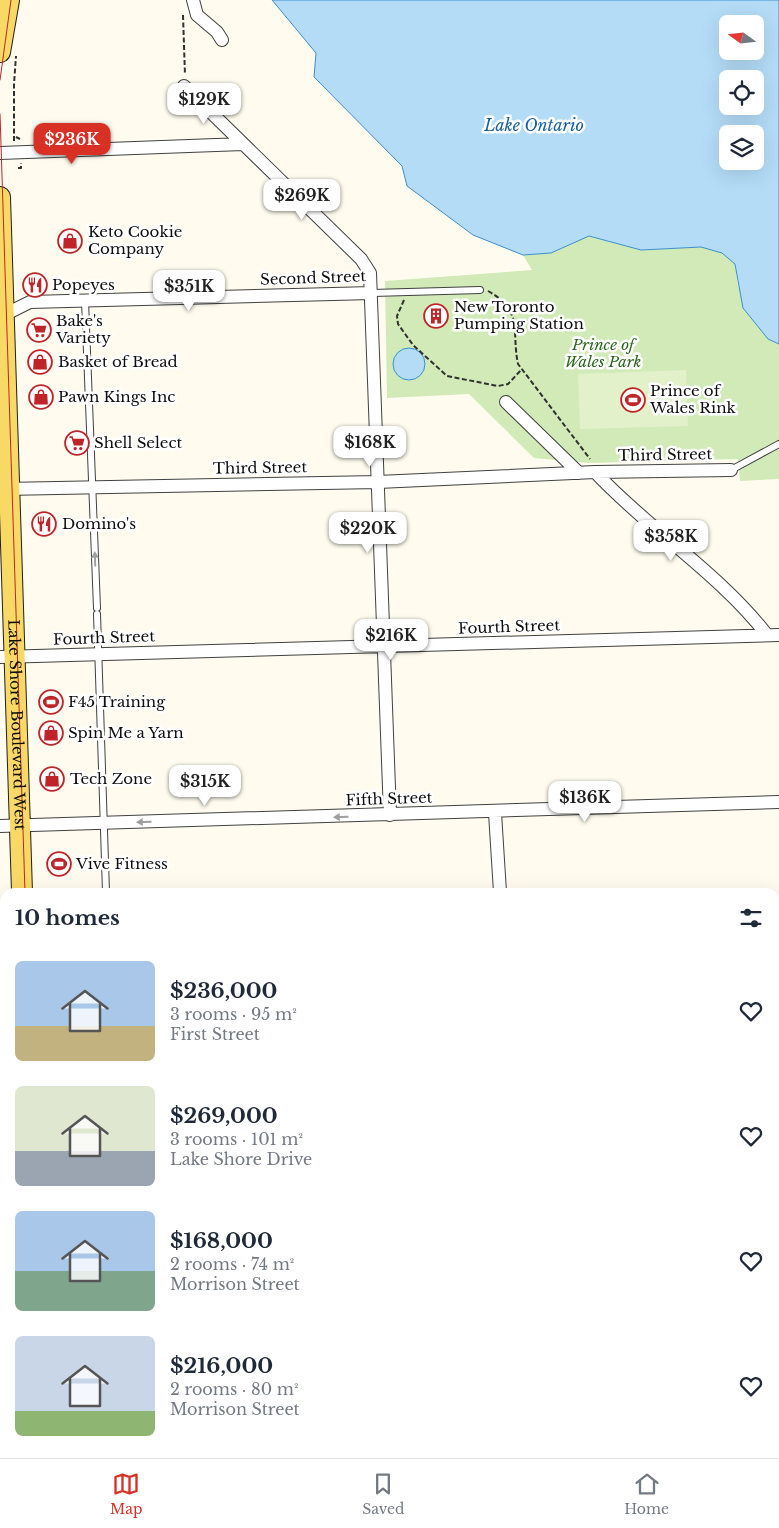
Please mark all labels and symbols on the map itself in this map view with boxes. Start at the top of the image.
north arrow [719,15,764,60]
pin: $129K [169,82,239,125]
water label: Lake Ontario [483,115,584,135]
pin: $236K [37,122,107,165]
pin: $269K [267,178,337,221]
place label: Keto Cookie Company [88,222,182,258]
shop icon: Keto Cookie Company [57,228,83,254]
street label: Second Street [260,266,367,289]
pin: $351K [154,270,224,312]
restaurant icon: Popeyes [22,272,48,298]
place label: Popeyes [52,275,115,294]
place label: New Toronto Pumping Station [454,297,584,333]
building icon: New Toronto Pumping Station [423,303,449,329]
place label: Bake's Variety [55,311,111,347]
supermarket icon: Bake's Variety [26,317,52,343]
park label: Prince of Wales Park [565,335,641,371]
shop icon: Basket of Bread [27,349,53,375]
place label: Basket of Bread [58,352,178,371]
place label: Prince of Wales Rink [649,381,736,417]
shop icon: Pawn Kings Inc [28,384,54,410]
place label: Pawn Kings Inc [58,387,175,406]
sports icon: Prince of Wales Rink [620,387,646,413]
pin: $168K [335,426,405,468]
supermarket icon: Shell Select [64,430,90,456]
place label: Shell Select [94,433,182,452]
street label: Third Street [618,444,712,465]
street label: Third Street [213,457,307,478]
restaurant icon: Domino's [31,511,57,537]
pin: $220K [333,512,403,554]
place label: Domino's [62,514,136,533]
pin: $358K [636,520,706,562]
one-way arrow [91,551,99,567]
street label: Fourth Street [458,615,561,638]
pin: $216K [356,618,426,661]
street label: Lake Shore Boulevard West [4,619,30,831]
street label: Fourth Street [53,626,156,649]
sports icon: F45 Training [38,689,64,715]
place label: F45 Training [68,692,166,711]
shop icon: Spin Me a Yarn [38,720,64,746]
place label: Spin Me a Yarn [68,723,184,742]
pin: $315K [170,764,240,807]
shop icon: Tech Zone [39,766,65,792]
place label: Tech Zone [70,769,152,788]
pin: $136K [550,780,620,823]
street label: Fifth Street [345,787,433,810]
one-way arrow [333,813,349,821]
one-way arrow [136,818,152,826]
sports icon: Vive Fitness [46,851,72,877]
place label: Vive Fitness [75,854,168,873]

